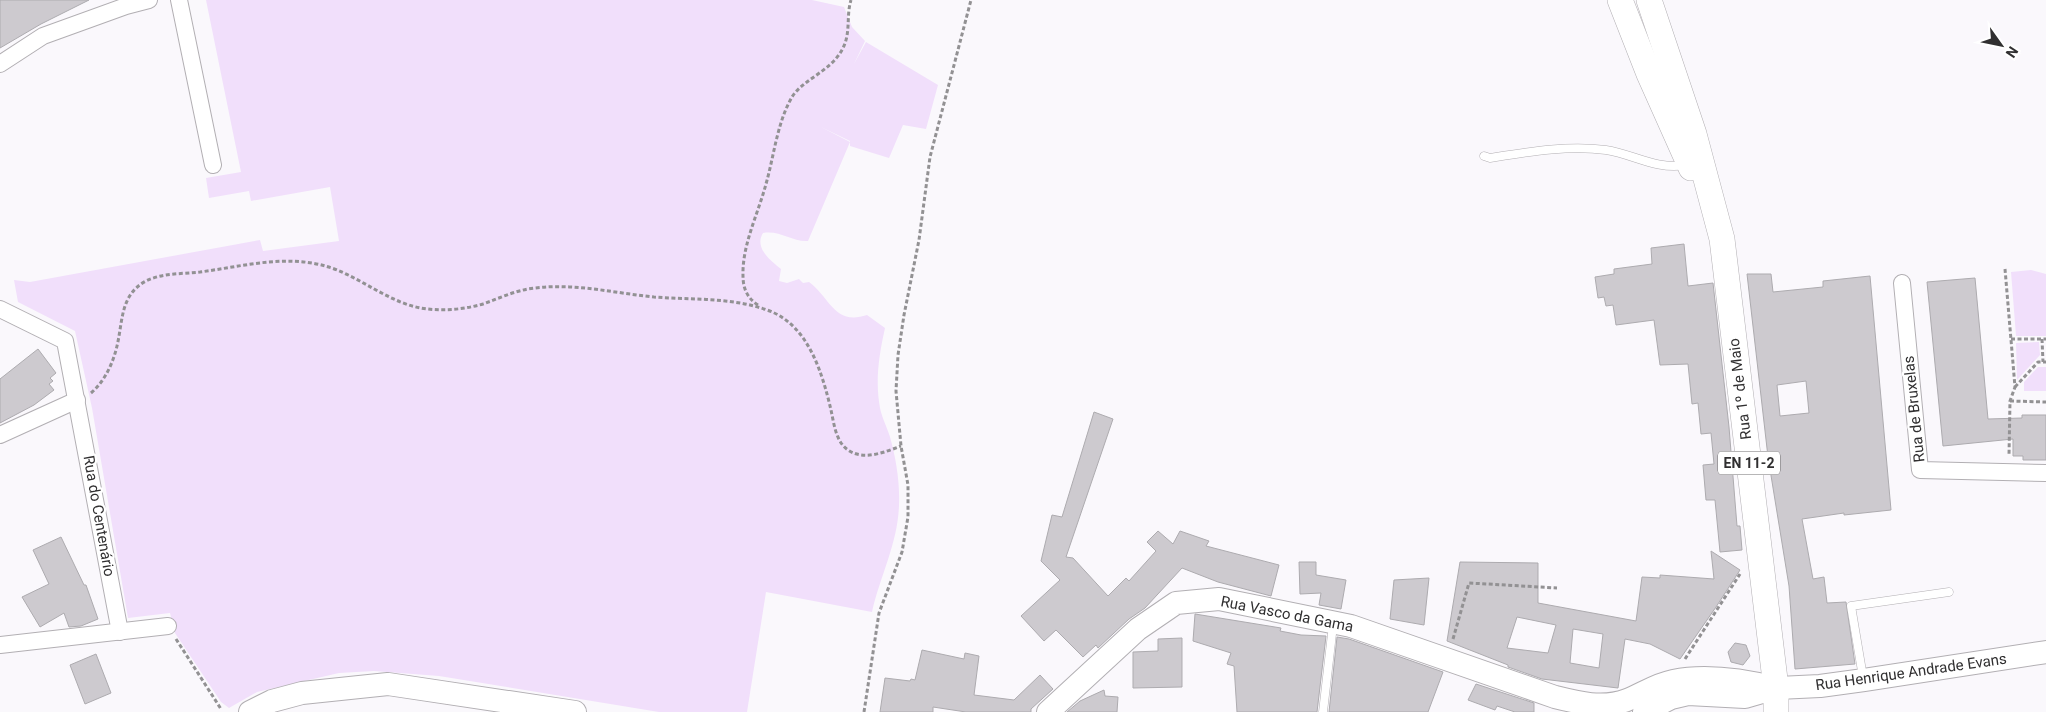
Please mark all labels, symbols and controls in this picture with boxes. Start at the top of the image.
north arrow [1976,20,2026,70]
text: N [2002,44,2021,61]
street label: Rua 1º de Maio [1725,337,1755,441]
street label: Rua de Bruxelas [1899,355,1929,463]
road number: EN 11-2 [1718,452,1780,474]
street label: Rua do Centenário [79,454,119,578]
street label: Rua Vasco da Gama [1219,592,1355,636]
street label: Rua Henrique Andrade Evans [1814,650,2008,694]

